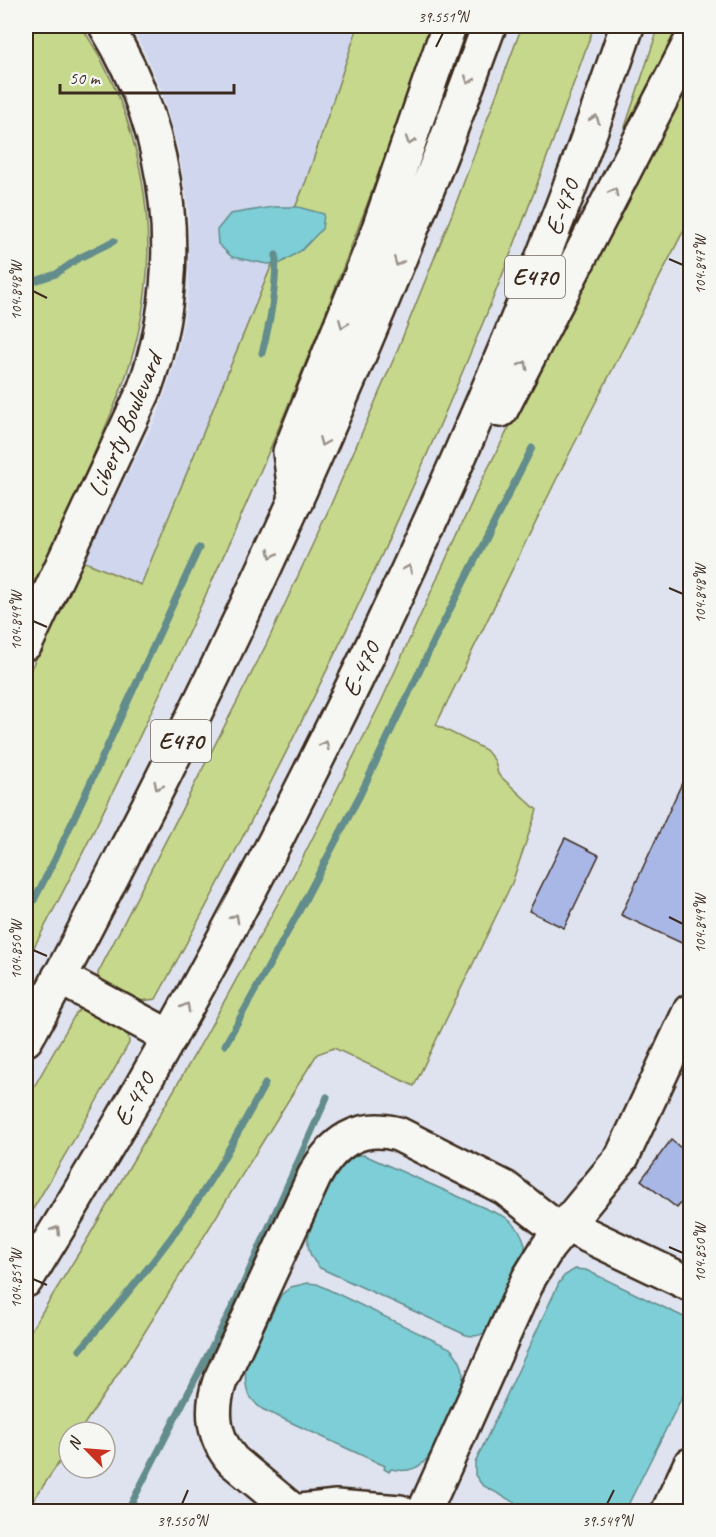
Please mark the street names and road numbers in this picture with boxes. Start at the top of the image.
street label: E-470 [537,172,588,240]
road number: E470 [505,256,565,298]
street label: Liberty Boulevard [80,345,172,502]
street label: E-470 [334,634,389,702]
road number: E470 [151,720,211,762]
street label: E-470 [105,1064,164,1132]

